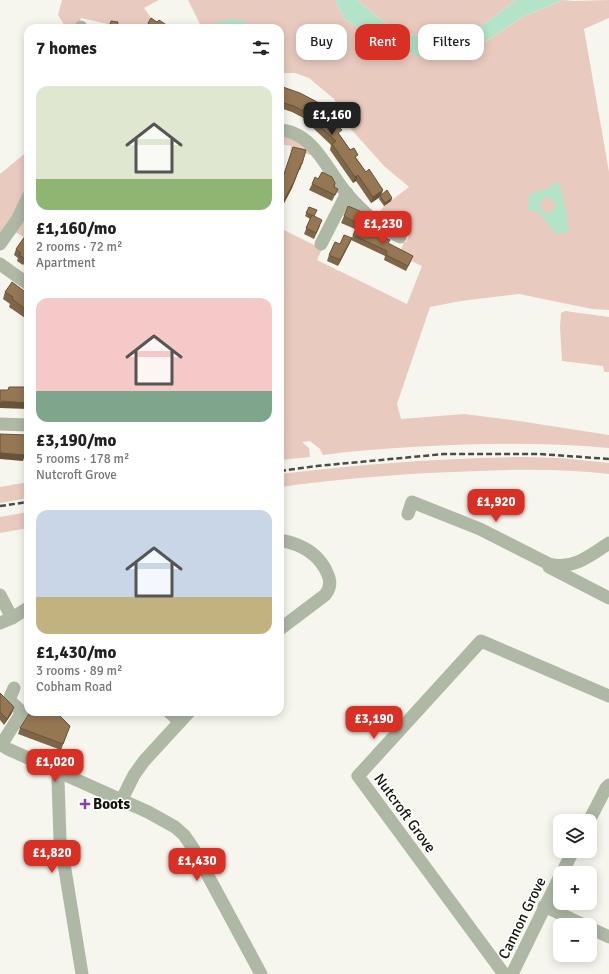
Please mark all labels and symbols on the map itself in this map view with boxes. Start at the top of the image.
pin: £1,160 [299,102,365,136]
pin: £1,230 [350,211,416,245]
pin: £1,920 [463,489,529,523]
pin: £3,190 [341,706,407,740]
pin: £1,020 [22,749,88,783]
street label: Nutcroft Grove [370,770,440,856]
place label: Boots [93,795,130,813]
marker: Boots [80,799,90,809]
pin: £1,820 [19,840,85,874]
pin: £1,430 [164,848,230,882]
street label: Cannon Grove [494,874,550,962]

